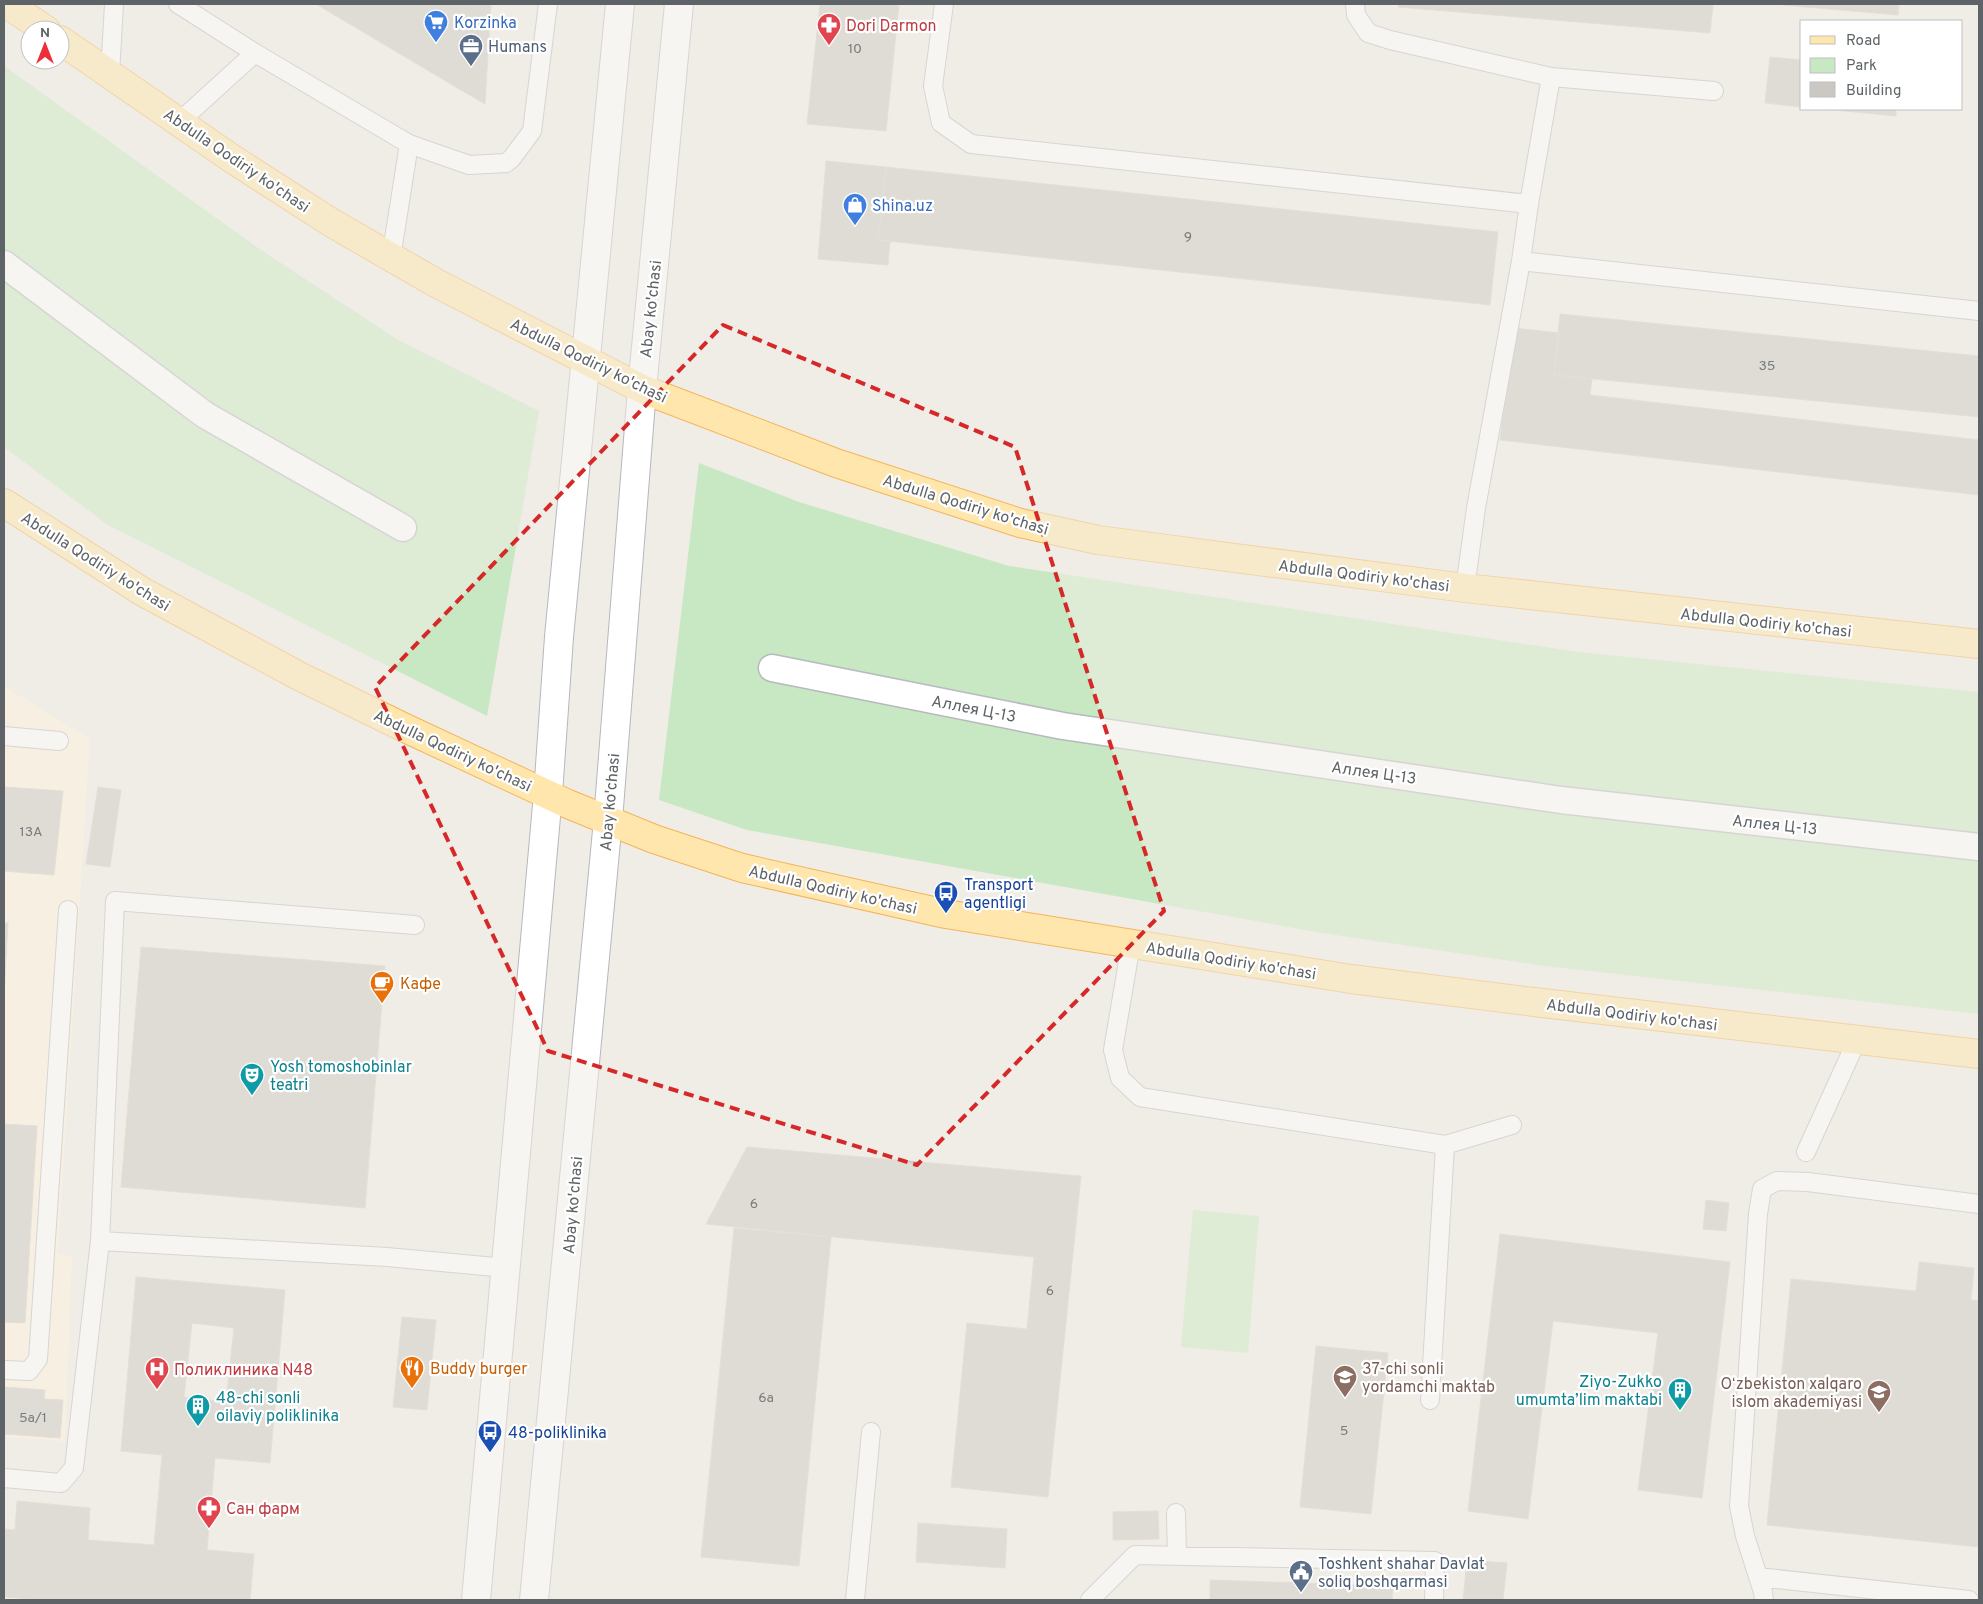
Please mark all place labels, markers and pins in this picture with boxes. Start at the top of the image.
supermarket icon: Korzinka [423,9,449,43]
pharmacy icon: Dori Darmon [816,12,842,46]
place label: Korzinka [454,14,517,34]
place label: Dori Darmon [846,17,937,37]
office icon: Humans [458,33,484,67]
place label: Humans [488,38,547,58]
shop icon: Shina.uz [842,192,868,226]
place label: Shina.uz [872,197,933,217]
place label: Transport agentligi [964,876,1034,914]
bus stop icon: Transport agentligi [933,880,959,914]
cafe icon: Кафе [369,970,395,1004]
place label: Кафе [400,975,441,995]
place label: Yosh tomoshobinlar teatri [270,1058,412,1096]
theatre icon: Yosh tomoshobinlar teatri [239,1062,265,1096]
restaurant icon: Buddy burger [399,1355,425,1389]
hospital icon: Поликлиника N48 [144,1356,170,1390]
place label: Buddy burger [430,1360,528,1380]
place label: 37-chi sonli yordamchi maktab [1362,1360,1495,1398]
place label: Поликлиника N48 [174,1361,313,1381]
school or university icon: 37-chi sonli yordamchi maktab [1332,1364,1358,1398]
place label: Ziyo-Zukko umumta’lim maktabi [1516,1373,1662,1411]
place label: Oʻzbekiston xalqaro islom akademiyasi [1720,1375,1862,1413]
building icon: Ziyo-Zukko umumta’lim maktabi [1667,1377,1693,1411]
school or university icon: Oʻzbekiston xalqaro islom akademiyasi [1866,1379,1892,1413]
place label: 48-chi sonli oilaviy poliklinika [216,1389,339,1427]
building icon: 48-chi sonli oilaviy poliklinika [185,1393,211,1427]
bus stop icon: 48-poliklinika [477,1419,503,1453]
place label: 48-poliklinika [508,1424,607,1444]
pharmacy icon: Сан фарм [196,1495,222,1529]
place label: Сан фарм [226,1500,300,1520]
place label: Toshkent shahar Davlat soliq boshqarmasi [1318,1555,1485,1593]
public building icon: Toshkent shahar Davlat soliq boshqarmasi [1288,1559,1314,1593]

